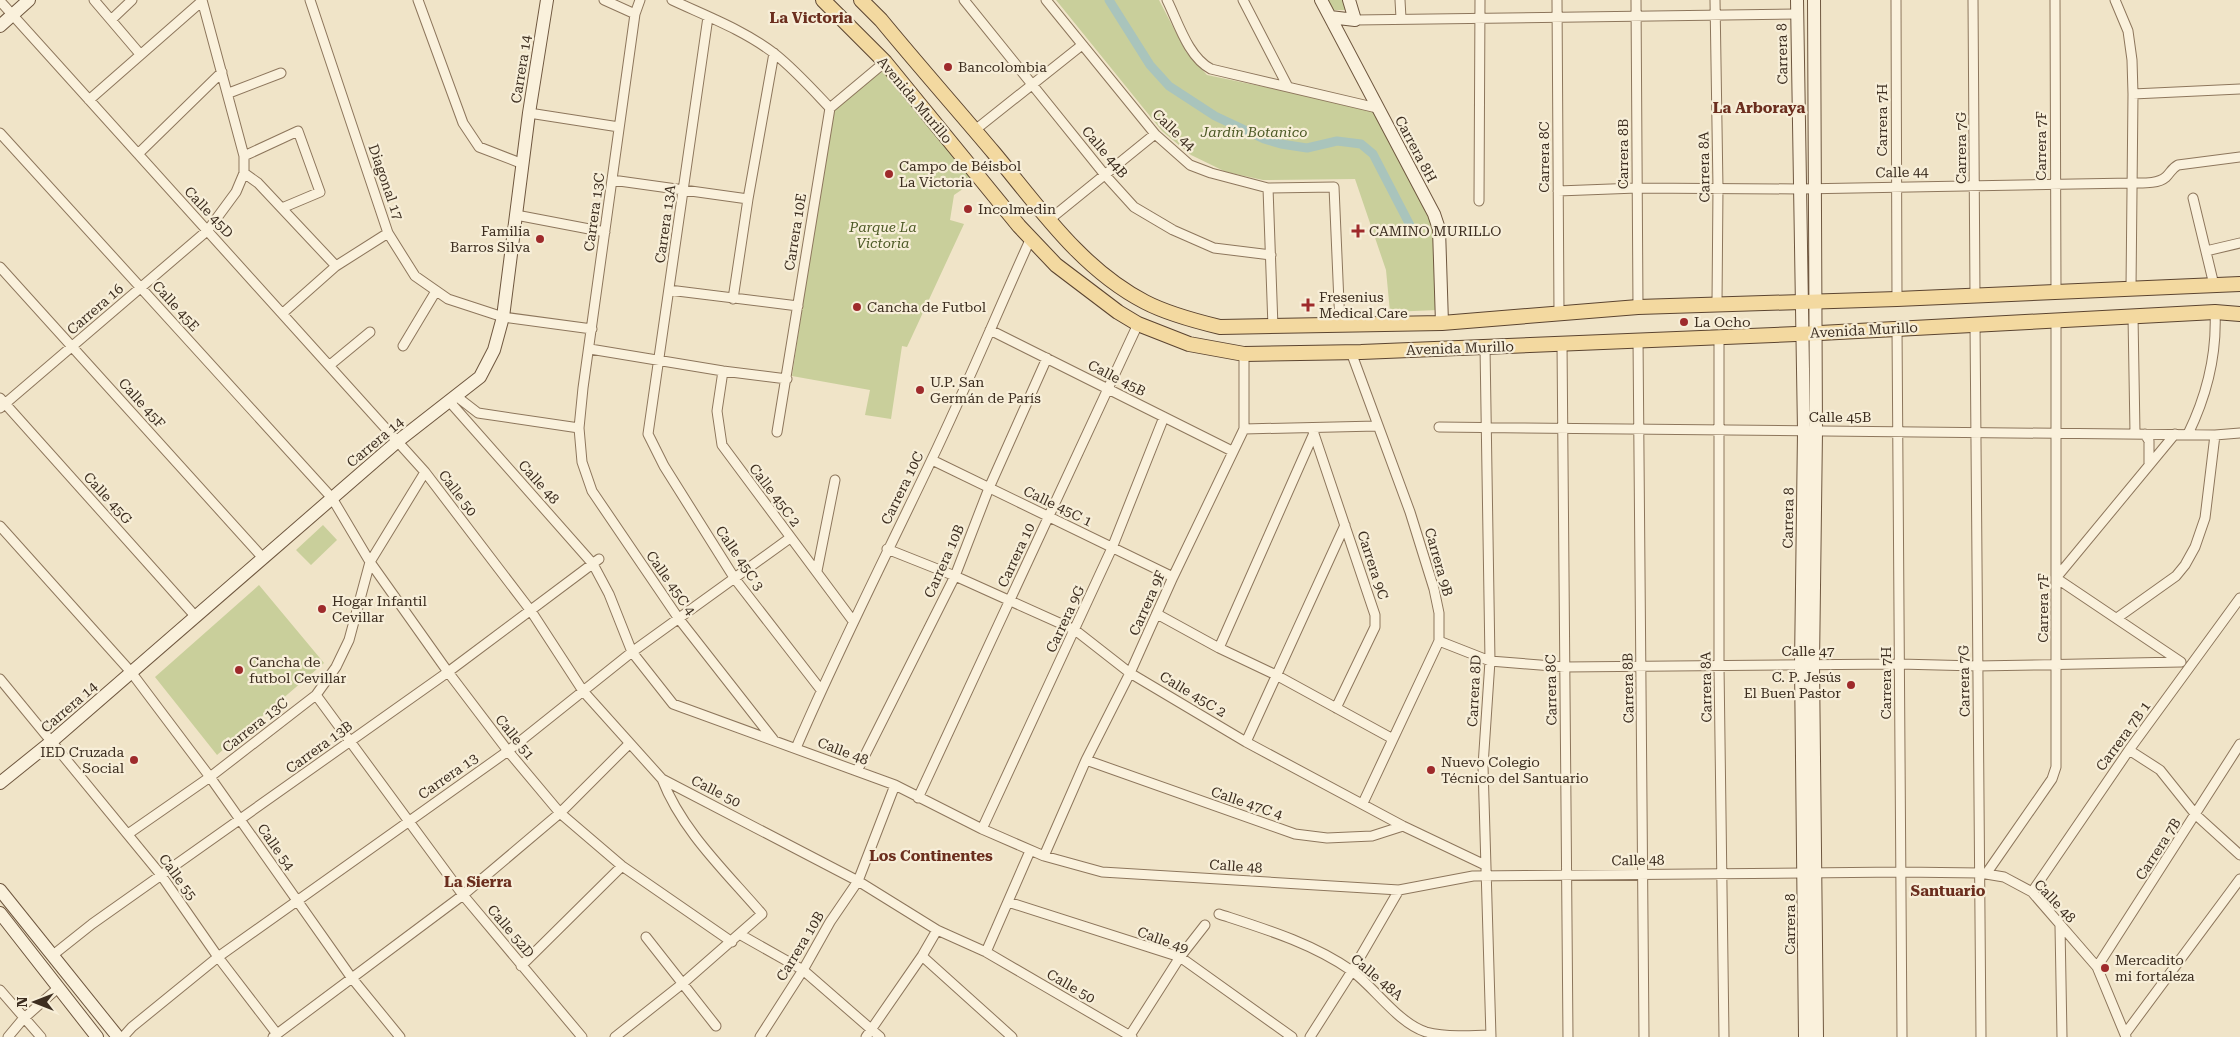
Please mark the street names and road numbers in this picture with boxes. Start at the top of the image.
street label: Carrera 8 [1773,23,1791,85]
street label: Carrera 14 [508,33,534,104]
street label: Avenida Murillo [874,54,956,146]
street label: Carrera 7H [1874,83,1890,156]
street label: Calle 44 [1149,106,1199,154]
street label: Carrera 7F [2033,111,2049,181]
street label: Carrera 7G [1953,112,1969,184]
street label: Carrera 8H [1392,113,1440,185]
street label: Carrera 8B [1615,119,1631,189]
street label: Carrera 8C [1536,121,1552,193]
street label: Calle 44B [1079,123,1131,181]
street label: Carrera 8A [1695,131,1713,203]
street label: Diagonal 17 [366,142,407,222]
street label: Calle 44 [1875,164,1929,180]
street label: Carrera 13C [581,172,607,252]
street label: Calle 45D [181,183,237,241]
street label: Carrera 13A [652,184,678,264]
street label: Carrera 10E [781,192,809,272]
street label: Calle 45E [149,278,203,334]
street label: Carrera 16 [64,280,126,338]
street label: Avenida Murillo [1810,319,1918,341]
street label: Avenida Murillo [1406,338,1514,358]
street label: Calle 45B [1085,357,1149,399]
street label: Calle 45F [115,375,169,431]
street label: Calle 45B [1809,409,1871,425]
street label: Carrera 14 [343,414,407,470]
street label: Carrera 10C [877,449,927,527]
street label: Calle 48 [515,457,563,507]
street label: Calle 45C 2 [746,460,804,530]
street label: Calle 50 [436,467,480,519]
street label: Calle 45G [81,469,135,527]
street label: Calle 45C 1 [1021,482,1095,530]
street label: Carrera 8 [1779,487,1797,549]
street label: Carrera 10 [994,520,1038,590]
street label: Carrera 10B [921,522,967,600]
street label: Calle 45C 3 [713,523,768,594]
street label: Carrera 9B [1422,526,1456,598]
street label: Carrera 9C [1354,529,1392,601]
street label: Calle 45C 4 [643,548,699,618]
street label: Carrera 9F [1126,568,1168,638]
street label: Carrera 7F [2035,573,2051,643]
street label: Carrera 9G [1043,583,1088,655]
street label: Calle 47 [1781,643,1835,659]
street label: Carrera 7G [1955,645,1973,717]
street label: Carrera 7H [1878,646,1894,719]
street label: Carrera 8A [1697,651,1715,723]
street label: Carrera 8B [1619,653,1637,723]
street label: Carrera 8D [1464,654,1484,727]
street label: Carrera 8C [1542,654,1560,726]
street label: Calle 45C 2 [1157,668,1229,720]
street label: Carrera 14 [38,678,100,736]
street label: Carrera 13C [219,694,291,756]
street label: Carrera 7B 1 [2092,698,2154,774]
street label: Calle 51 [492,711,538,763]
street label: Carrera 13B [283,717,355,777]
street label: Calle 48 [815,734,871,768]
street label: Carrera 13 [415,750,481,802]
street label: Calle 50 [689,772,743,810]
street label: Calle 47C 4 [1209,783,1285,823]
street label: Carrera 7B [2132,815,2184,883]
street label: Calle 54 [254,821,298,874]
street label: Calle 55 [156,851,200,903]
street label: Calle 48 [1611,852,1665,868]
street label: Calle 48 [1209,856,1263,876]
street label: Calle 48 [2031,876,2079,926]
street label: Carrera 8 [1782,893,1798,955]
street label: Calle 52D [484,901,538,961]
street label: Carrera 10B [773,908,827,984]
street label: Calle 49 [1135,923,1191,957]
street label: Calle 48A [1348,951,1406,1004]
street label: Calle 50 [1044,966,1098,1006]

